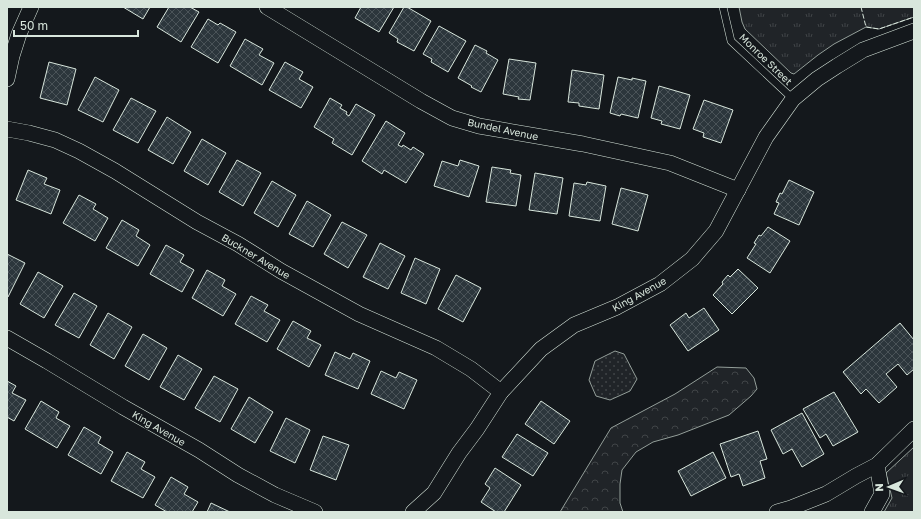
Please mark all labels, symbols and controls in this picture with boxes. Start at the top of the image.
scale bar [14,12,138,38]
text: 50 m [20,18,48,33]
street label: Monroe Street [737,31,795,87]
street label: Bundel Avenue [467,116,540,142]
street label: Buckner Avenue [220,231,292,281]
street label: King Avenue [610,274,668,314]
street label: King Avenue [130,408,188,448]
north arrow [869,467,909,507]
text: N [872,483,885,492]

